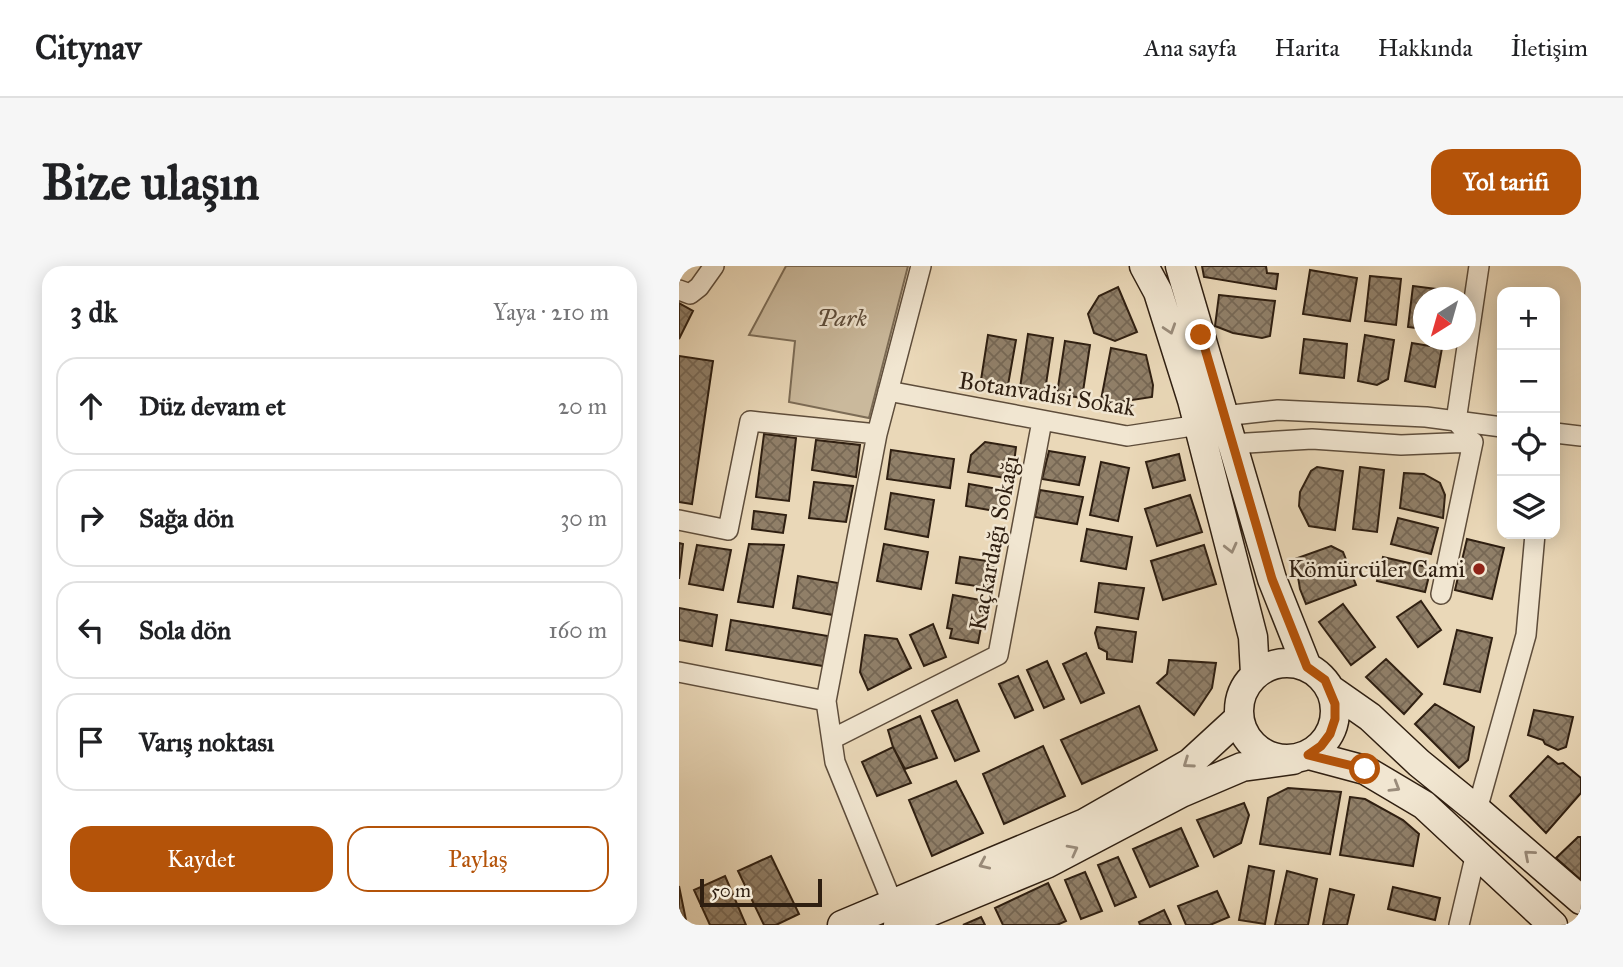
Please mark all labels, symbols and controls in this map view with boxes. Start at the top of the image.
text: Citynav [35,28,141,68]
text: Ana sayfa [1144,33,1237,63]
text: Harita [1275,33,1340,63]
text: Hakkında [1378,33,1473,63]
text: İletişim [1511,33,1588,63]
button: Yol tarifi [1431,149,1581,215]
text: Bize ulaşın [42,153,259,212]
north arrow [1413,287,1476,350]
map controls [1497,287,1560,539]
button: + [1497,287,1560,350]
text: 3 dk [70,294,117,330]
text: Yaya · 210 m [493,298,609,326]
park label: Park [817,303,867,333]
route end [1185,319,1216,350]
one-way arrow [1161,323,1176,335]
button: − [1497,350,1560,413]
street label: Botanvadisi Sokak [956,365,1138,423]
icon: ahead [72,387,110,425]
text: Düz devam et [139,390,286,422]
text: 20 m [558,392,607,420]
button: locate [1497,413,1560,476]
street label: Kaçkardağı Sokağı [962,453,1026,633]
button: layers [1497,476,1560,539]
icon: right [72,499,110,537]
text: Sağa dön [139,502,234,534]
text: 30 m [560,504,607,532]
one-way arrow [1223,542,1237,554]
place label: Kömürcüler Cami [1288,554,1465,584]
marker: Kömürcüler Cami [1471,561,1487,577]
icon: left [72,611,110,649]
text: Sola dön [139,614,231,646]
text: 160 m [549,616,607,644]
icon: arrive [72,723,110,761]
text: Varış noktası [139,726,274,758]
route start [1349,753,1380,784]
one-way arrow [1183,755,1196,767]
one-way arrow [1387,779,1400,792]
button: Kaydet [70,826,333,892]
button: Paylaş [347,826,609,892]
one-way arrow [1066,845,1078,858]
one-way arrow [1525,851,1538,863]
one-way arrow [979,856,992,870]
scale bar [700,876,823,908]
text: 50 m [711,879,751,902]

